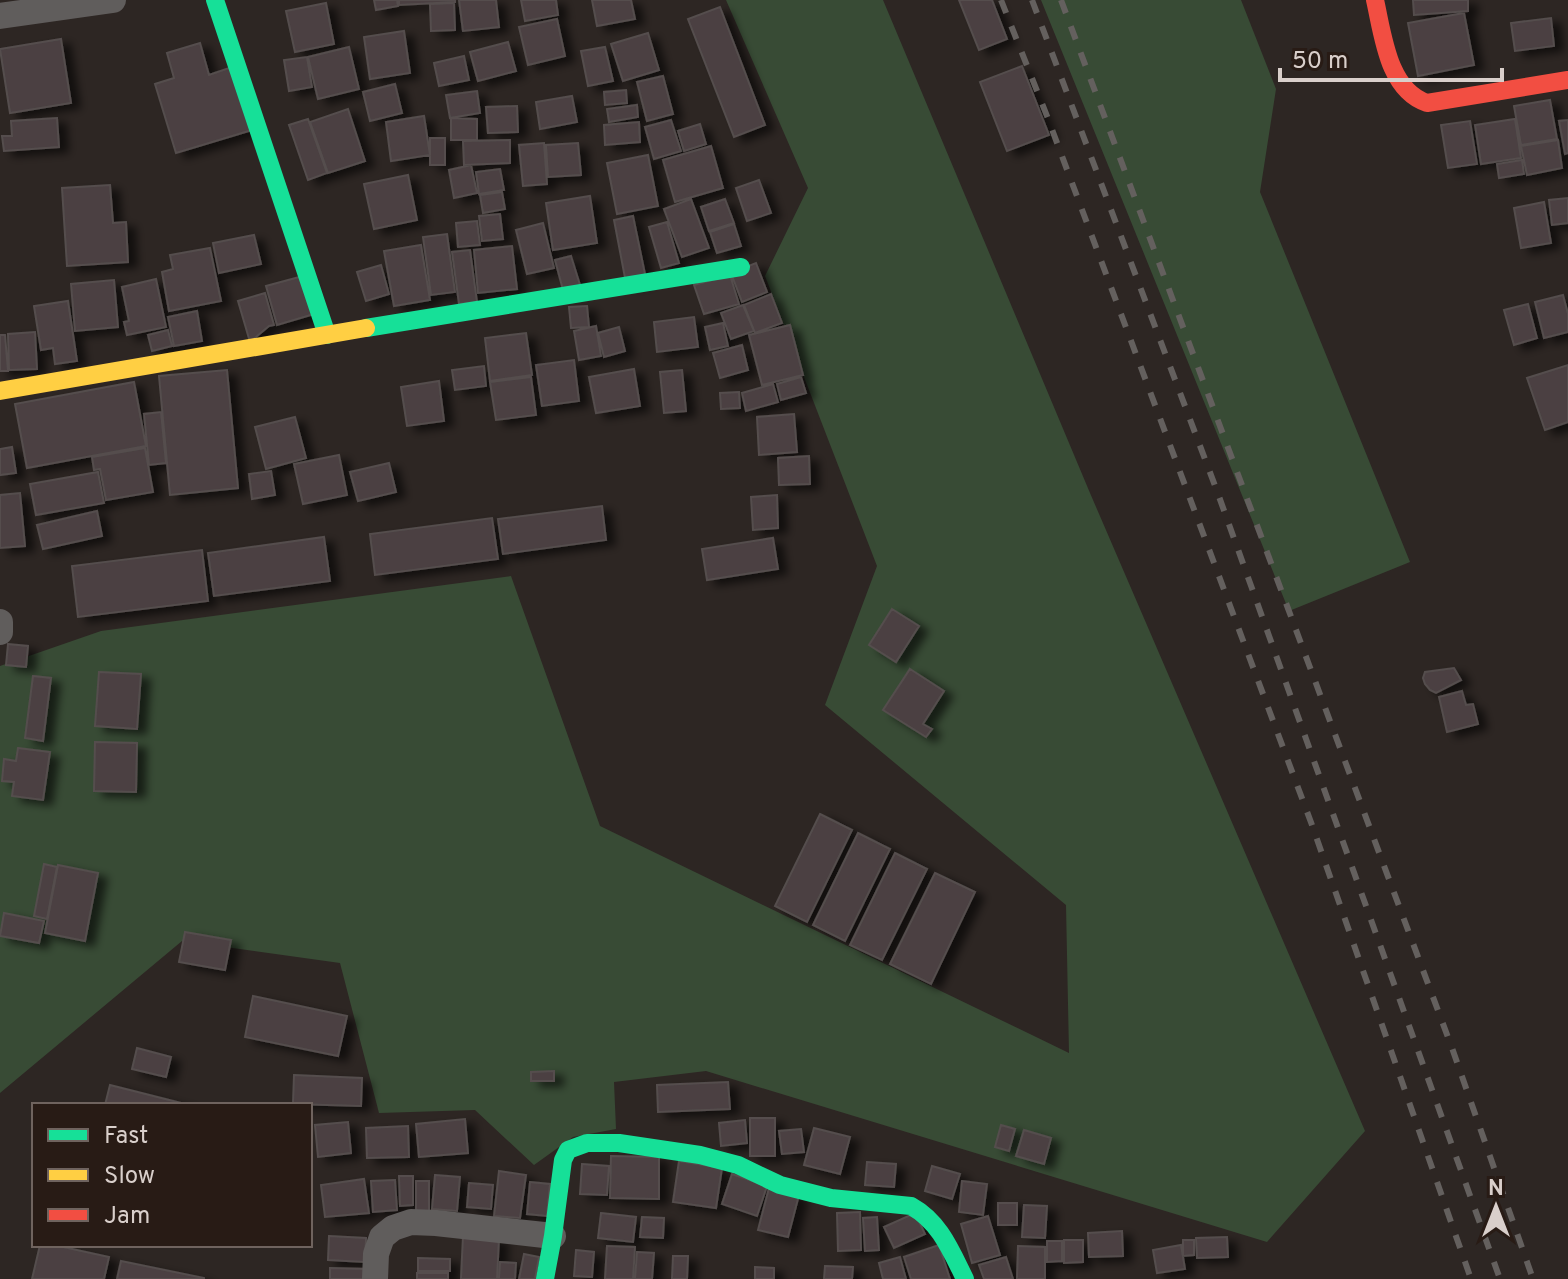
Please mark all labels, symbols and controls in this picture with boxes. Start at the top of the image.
scale bar [1280,32,1502,82]
text: 50 m [1292,47,1348,77]
legend [32,1103,312,1247]
text: Fast [104,1122,148,1152]
text: Slow [104,1162,155,1192]
north arrow [1456,1167,1536,1247]
text: N [1488,1176,1504,1203]
text: Jam [104,1202,150,1232]

